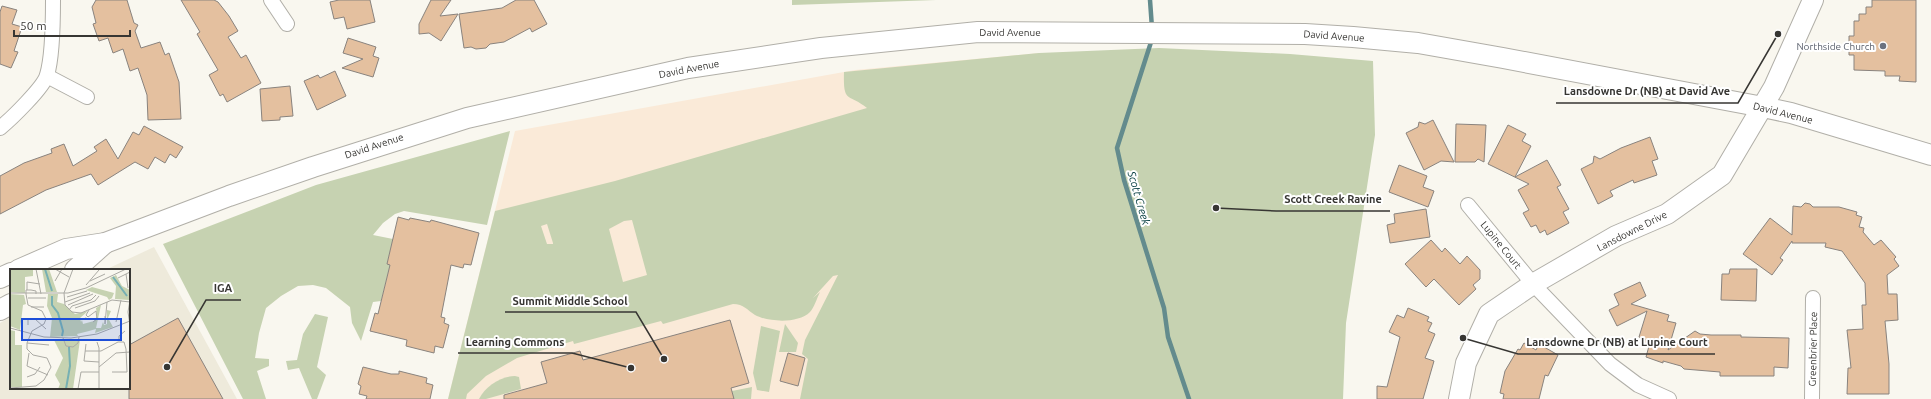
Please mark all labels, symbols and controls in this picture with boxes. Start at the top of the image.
scale bar [14,12,130,38]
text: 50 m [20,19,47,32]
street label: David Avenue [979,27,1041,38]
street label: David Avenue [1303,28,1365,44]
place label: Northside Church [1796,41,1875,52]
marker: Northside Church [1878,41,1888,51]
street label: David Avenue [658,58,720,80]
callout: Lansdowne Dr (NB) at David Ave [1556,80,1738,103]
text: Lansdowne Dr (NB) at David Ave [1564,85,1730,98]
street label: David Avenue [1752,100,1814,126]
street label: David Avenue [343,131,405,161]
water label: Scott Creek [1125,169,1153,227]
callout: Scott Creek Ravine [1276,188,1390,211]
text: Scott Creek Ravine [1284,193,1382,205]
street label: Lansdowne Drive [1595,209,1669,253]
street label: Lupine Court [1478,219,1524,271]
inset map [10,269,130,389]
callout: IGA [206,277,241,300]
text: IGA [214,282,233,294]
callout: Summit Middle School [505,289,636,312]
text: Summit Middle School [512,295,628,307]
street label: Greenbrier Place [1807,312,1819,386]
callout: Learning Commons [458,330,572,353]
callout: Lansdowne Dr (NB) at Lupine Court [1518,331,1715,354]
text: Learning Commons [466,336,564,348]
text: Lansdowne Dr (NB) at Lupine Court [1526,336,1708,349]

